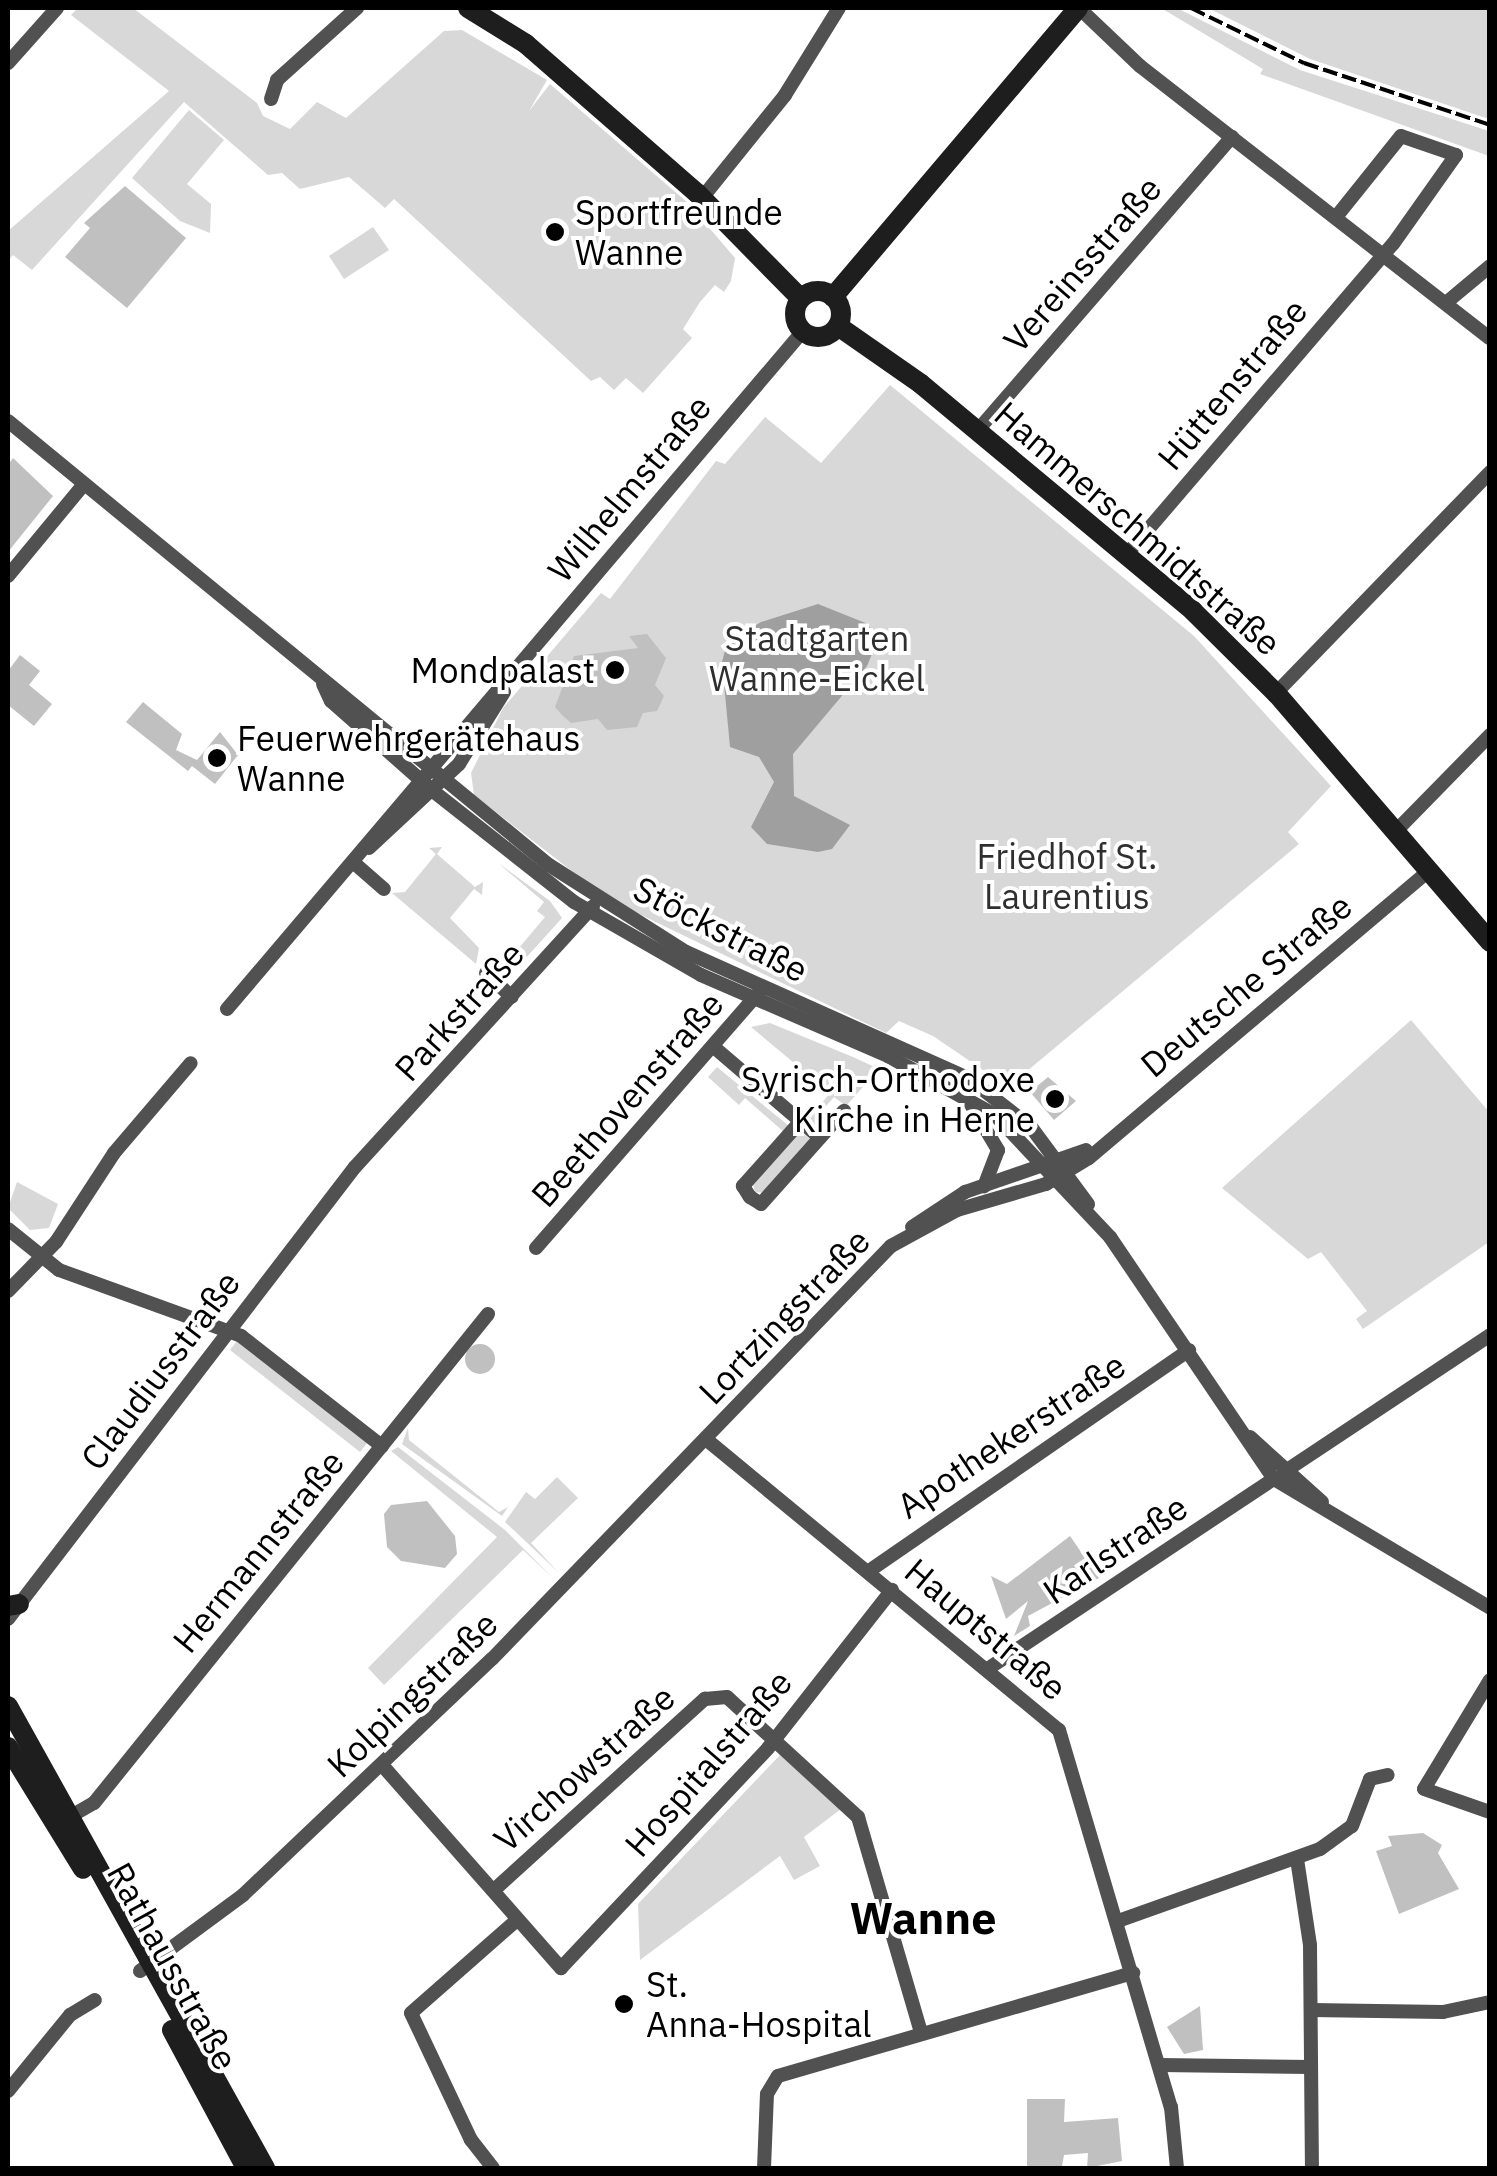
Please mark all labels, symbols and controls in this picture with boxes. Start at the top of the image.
street label: Vereinsstraße [994,168,1170,360]
place label: Sportfreunde Wanne [575,191,783,273]
marker: Sportfreunde Wanne [544,221,566,243]
street label: Hüttenstraße [1148,290,1316,478]
street label: Wilhelmstraße [539,386,719,590]
street label: Hammerschmidtstraße [986,392,1290,664]
park label: Stadtgarten Wanne-Eickel [709,617,925,699]
place label: Mondpalast [411,649,595,691]
marker: Mondpalast [604,659,626,681]
place label: Feuerwehrgerätehaus Wanne [237,717,581,799]
marker: Feuerwehrgerätehaus Wanne [206,747,228,769]
park label: Friedhof St. Laurentius [977,835,1157,917]
street label: Stöckstraße [627,867,815,991]
street label: Deutsche Straße [1132,885,1360,1085]
street label: Parkstraße [386,933,532,1089]
street label: Beethovenstraße [522,983,732,1215]
place label: Syrisch-Orthodoxe Kirche in Herne [741,1058,1035,1140]
marker: Syrisch-Orthodoxe Kirche in Herne [1044,1088,1066,1110]
street label: Lortzingstraße [690,1220,878,1412]
street label: Claudiusstraße [72,1262,248,1478]
street label: Apothekerstraße [889,1343,1133,1527]
street label: Hermannstraße [164,1441,352,1661]
street label: Karlstraße [1035,1486,1195,1612]
street label: Hauptstraße [897,1549,1075,1709]
street label: Kolpingstraße [318,1603,506,1785]
street label: Hospitalstraße [616,1661,800,1865]
street label: Virchowstraße [485,1676,683,1860]
street label: Rathausstraße [99,1855,247,2077]
district label: Wanne [850,1891,996,1945]
place label: St. Anna-Hospital [646,1963,872,2045]
marker: St. Anna-Hospital [611,1991,637,2017]

